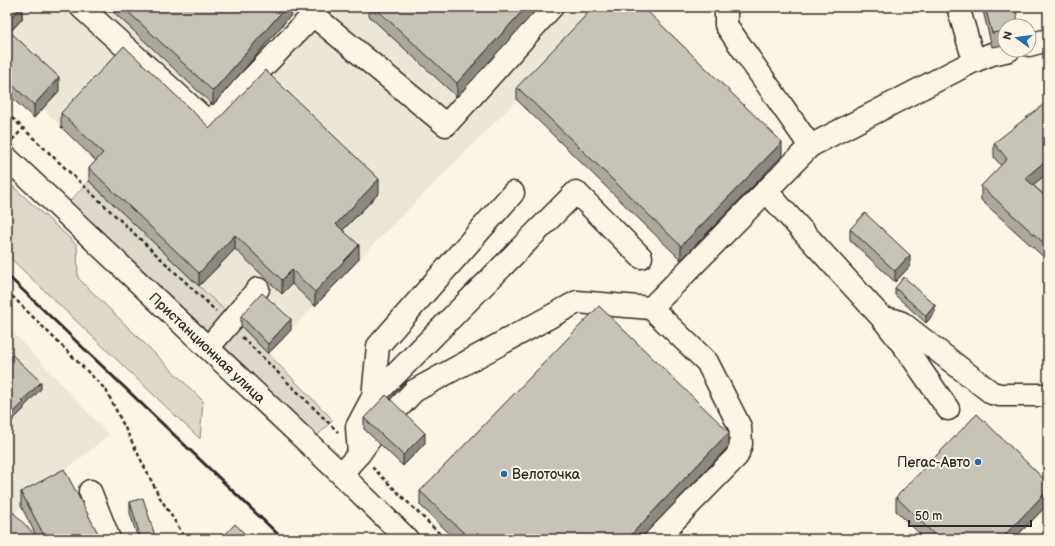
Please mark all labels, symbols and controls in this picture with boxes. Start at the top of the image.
north arrow [997,18,1037,58]
text: N [1000,30,1015,41]
street label: Пристанционная улица [146,289,269,407]
place label: Пегас-Авто [897,454,970,471]
marker: Пегас-Авто [973,457,983,467]
place label: Велоточка [512,466,581,483]
marker: Велоточка [499,469,509,479]
scale bar [909,502,1031,528]
text: 50 m [915,509,942,524]

